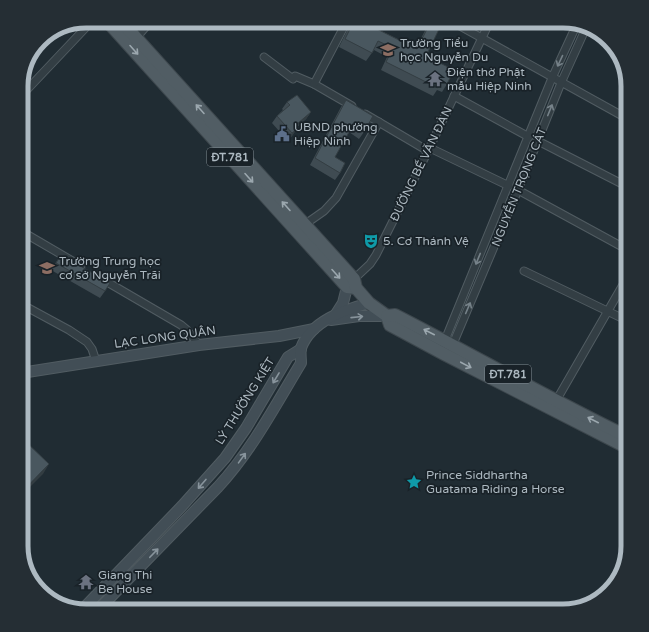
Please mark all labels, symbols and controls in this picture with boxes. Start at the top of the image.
place label: Trường Tiểu học Nguyễn Du [400,36,488,64]
school or university icon: Trường Tiểu học Nguyễn Du [379,41,397,59]
one-way arrow [129,45,138,55]
one-way arrow [556,55,563,67]
place label: Điện thờ Phật mẫu Hiệp Ninh [447,65,532,93]
temple icon: Điện thờ Phật mẫu Hiệp Ninh [426,70,444,88]
one-way arrow [195,103,204,114]
street label: ĐƯỜNG BẾ VĂN ĐÀN [387,104,455,224]
one-way arrow [547,105,554,117]
place label: UBND phường Hiệp Ninh [294,120,378,148]
public building icon: UBND phường Hiệp Ninh [273,125,291,143]
street label: NGUYỄN TRỌNG CÁT [489,125,550,249]
road number: ĐT.781 [207,148,253,166]
one-way arrow [244,173,253,183]
one-way arrow [282,200,291,211]
theatre icon: 5. Cơ Thánh Vệ [362,232,380,250]
place label: 5. Cơ Thánh Vệ [383,234,469,248]
one-way arrow [474,252,482,264]
place label: Trường Trung học cơ sở Nguyễn Trãi [59,254,161,282]
school or university icon: Trường Trung học cơ sở Nguyễn Trãi [38,259,56,277]
one-way arrow [331,269,340,280]
one-way arrow [465,303,473,315]
one-way arrow [350,313,363,320]
street label: LẠC LONG QUÂN [113,323,217,351]
one-way arrow [423,328,435,335]
street label: LÝ THƯỜNG KIỆT [213,354,278,447]
one-way arrow [459,362,471,370]
road number: ĐT.781 [485,365,531,383]
one-way arrow [271,372,279,384]
one-way arrow [587,415,599,423]
one-way arrow [238,453,247,464]
place label: Prince Siddhartha Guatama Riding a Horse [426,468,565,496]
place icon: Prince Siddhartha Guatama Riding a Horse [405,473,423,491]
one-way arrow [197,479,206,489]
one-way arrow [149,548,159,558]
place label: Giang Thi Be House [98,568,152,596]
temple icon: Giang Thi Be House [77,573,95,591]

